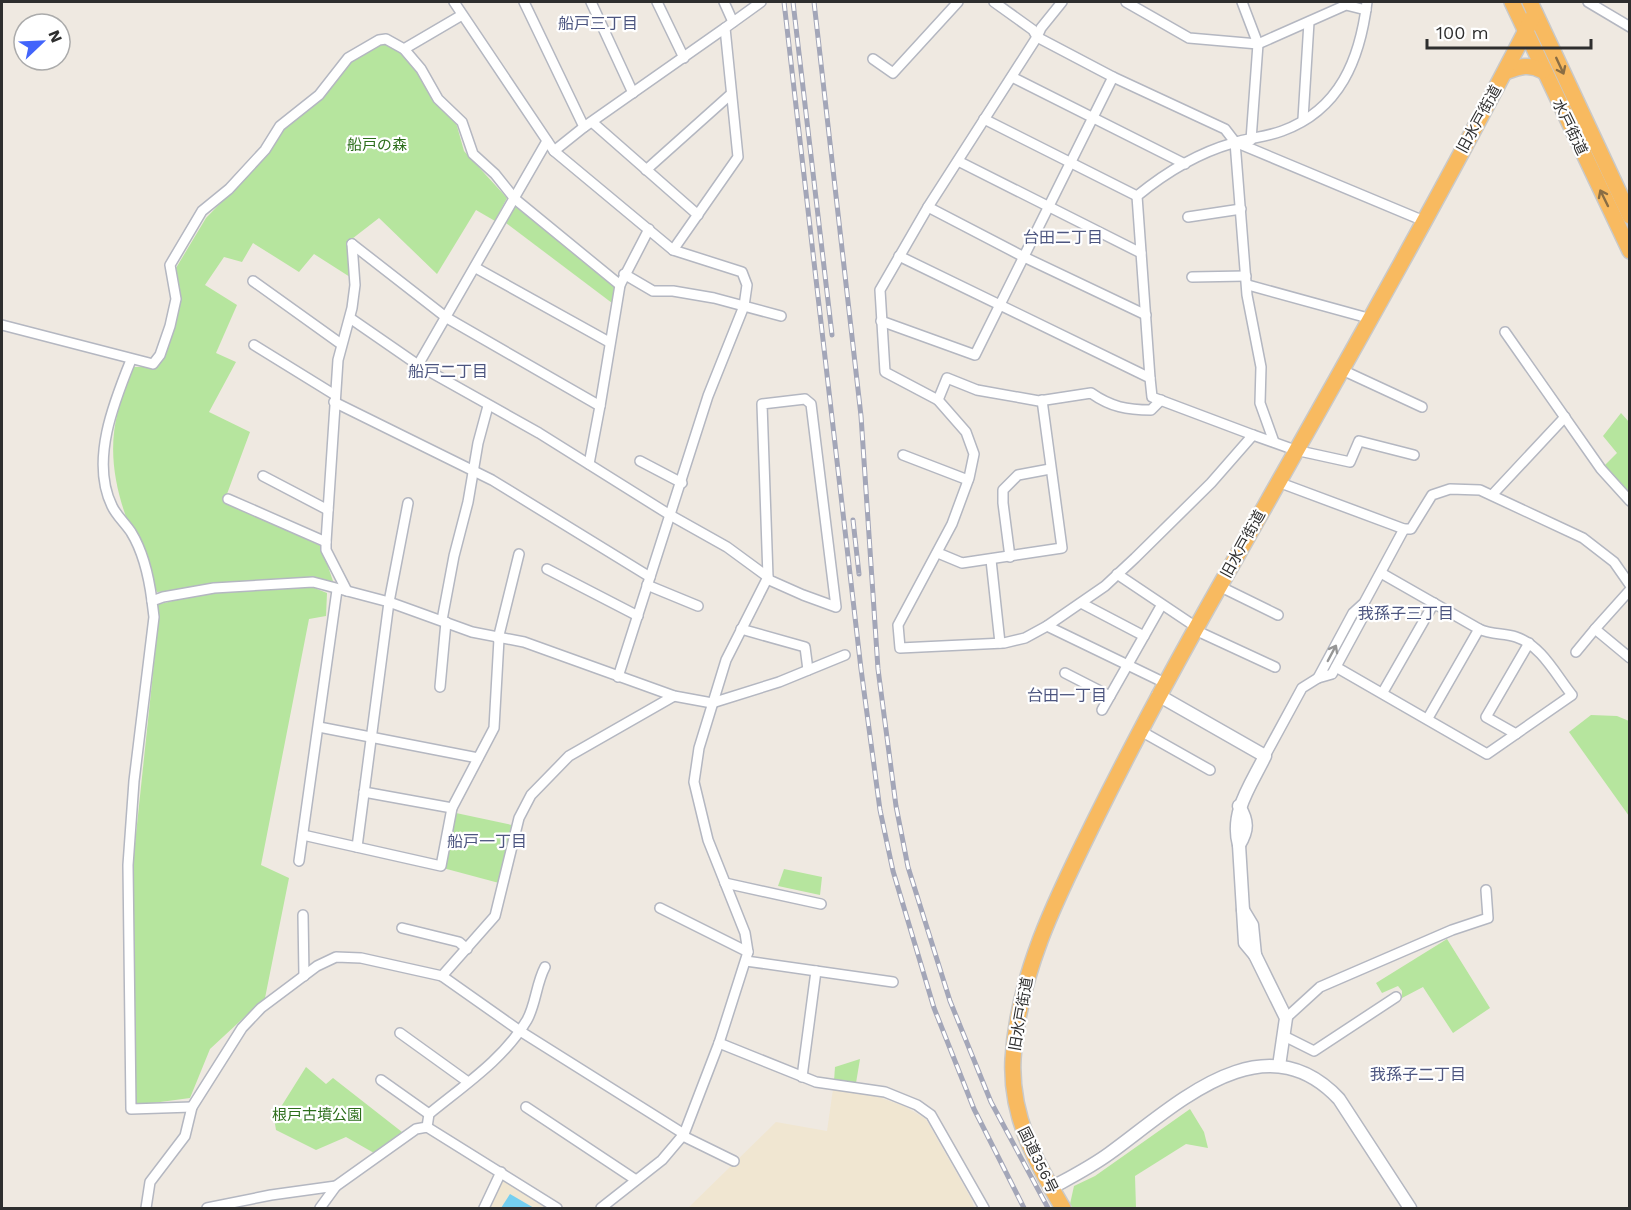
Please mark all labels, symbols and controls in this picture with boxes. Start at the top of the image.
north arrow [12,12,72,72]
scale bar [1427,12,1590,50]
district label: 船戸三丁目 [558,14,638,33]
text: 100 m [1436,22,1489,43]
text: N [44,27,66,46]
one-way arrow [1554,56,1566,74]
street label: 旧水戸街道 [1453,82,1505,156]
street label: 水戸街道 [1549,96,1591,158]
park label: 船戸の森 [347,136,407,154]
one-way arrow [1598,190,1610,208]
district label: 台田二丁目 [1023,228,1103,247]
district label: 船戸二丁目 [408,362,488,381]
street label: 旧水戸街道 [1217,507,1269,581]
district label: 我孫子三丁目 [1358,604,1454,623]
one-way arrow [1326,644,1338,662]
district label: 台田一丁目 [1027,686,1107,705]
district label: 船戸一丁目 [447,832,527,851]
street label: 旧水戸街道 [1006,975,1036,1053]
district label: 我孫子二丁目 [1370,1065,1466,1084]
park label: 根戸古墳公園 [272,1106,362,1124]
street label: 国道356号 [1014,1124,1062,1196]

